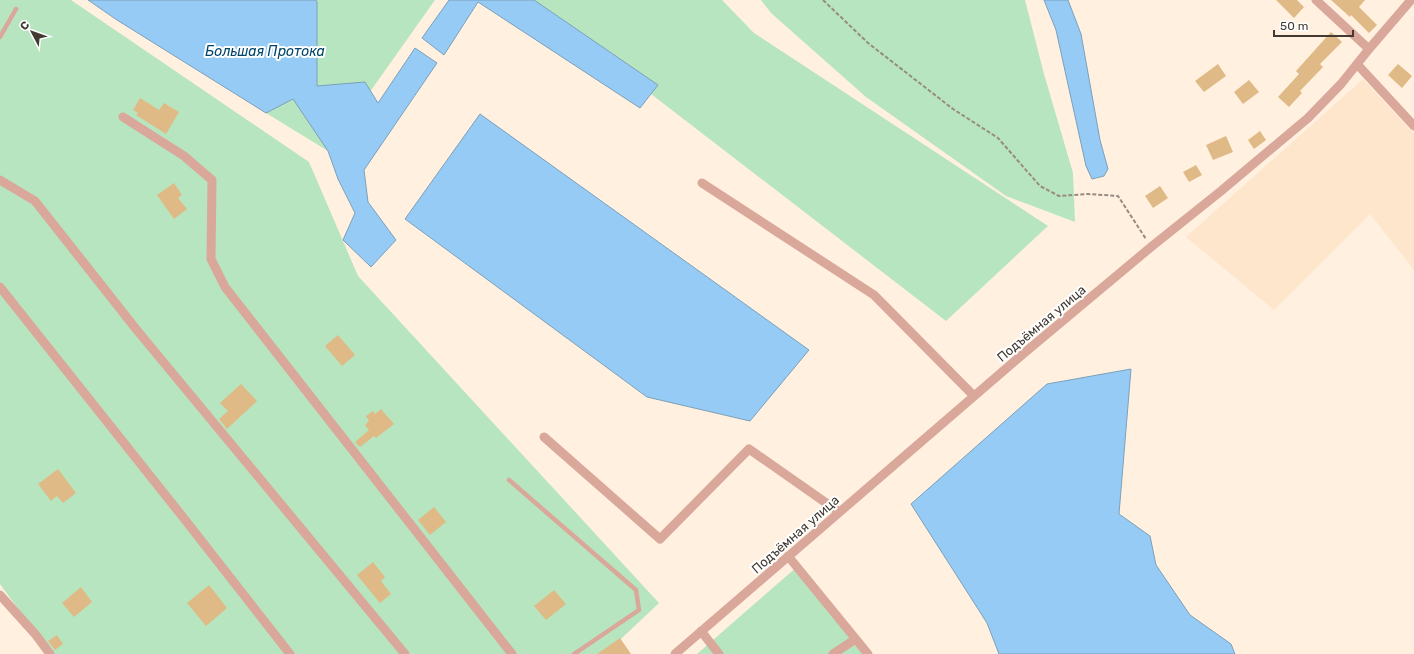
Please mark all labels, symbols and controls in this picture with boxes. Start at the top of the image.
north arrow [12,12,52,52]
scale bar [1274,12,1353,38]
text: С [17,18,32,33]
text: 50 m [1280,19,1308,33]
water label: Большая Протока [205,43,325,60]
street label: Подъёмная улица [994,282,1089,365]
street label: Подъёмная улица [749,492,842,576]

